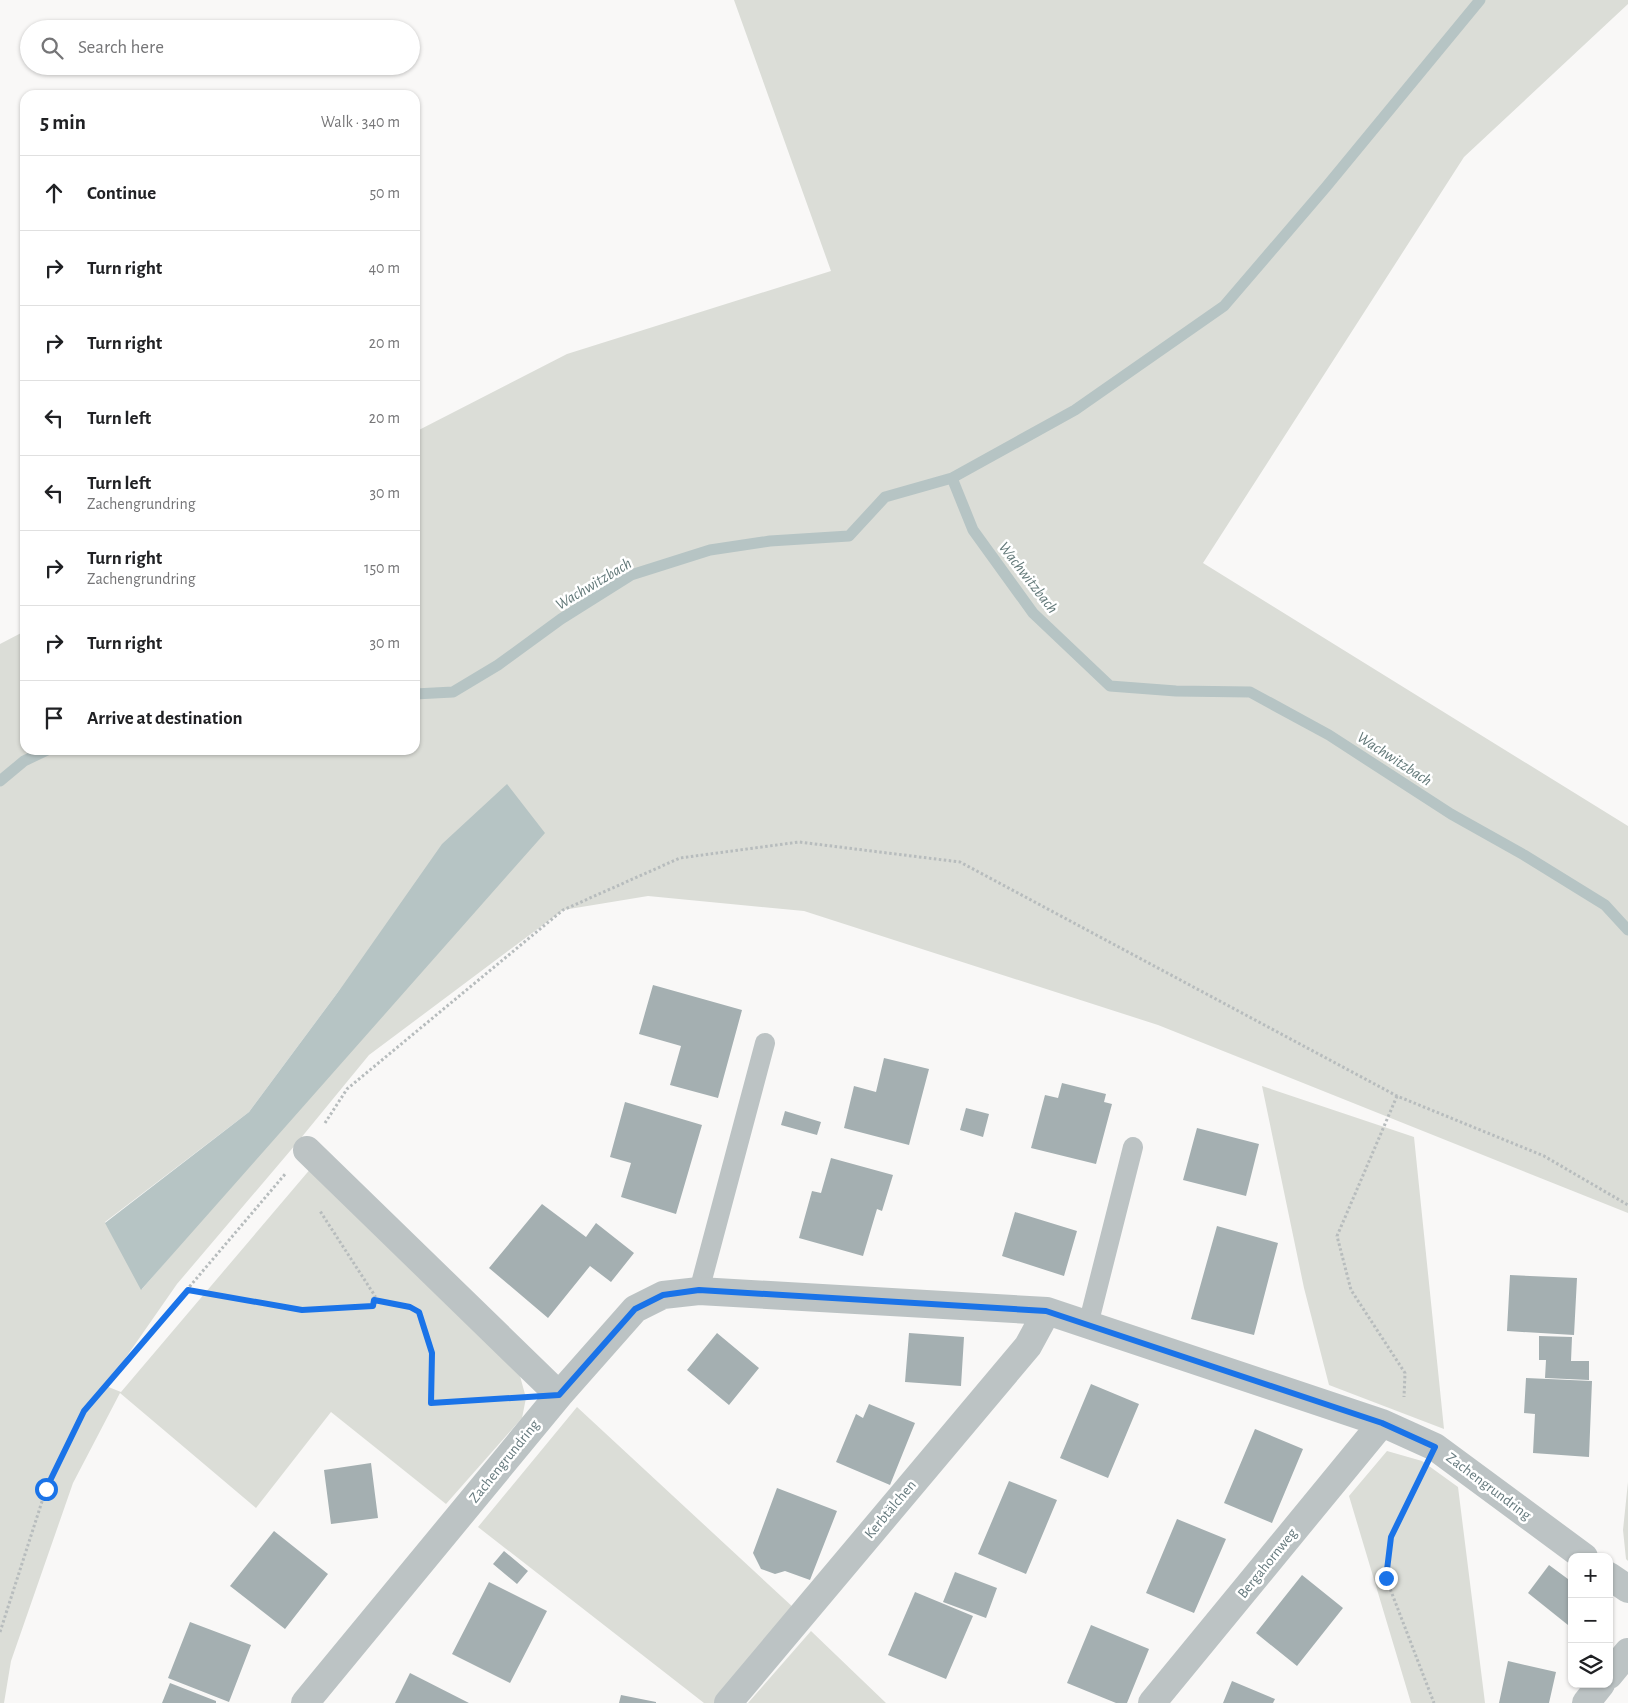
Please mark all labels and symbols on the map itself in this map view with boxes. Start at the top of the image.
water label: Wachwitzbach [996,539,1061,616]
water label: Wachwitzbach [553,555,634,613]
water label: Wachwitzbach [1354,729,1435,789]
street label: Zachengrundring [467,1417,543,1506]
street label: Zachengrundring [1444,1450,1534,1523]
street label: Kerbtälchen [862,1477,919,1541]
route start [35,1478,58,1501]
street label: Bergahornweg [1235,1525,1300,1601]
route end [1375,1567,1398,1590]

